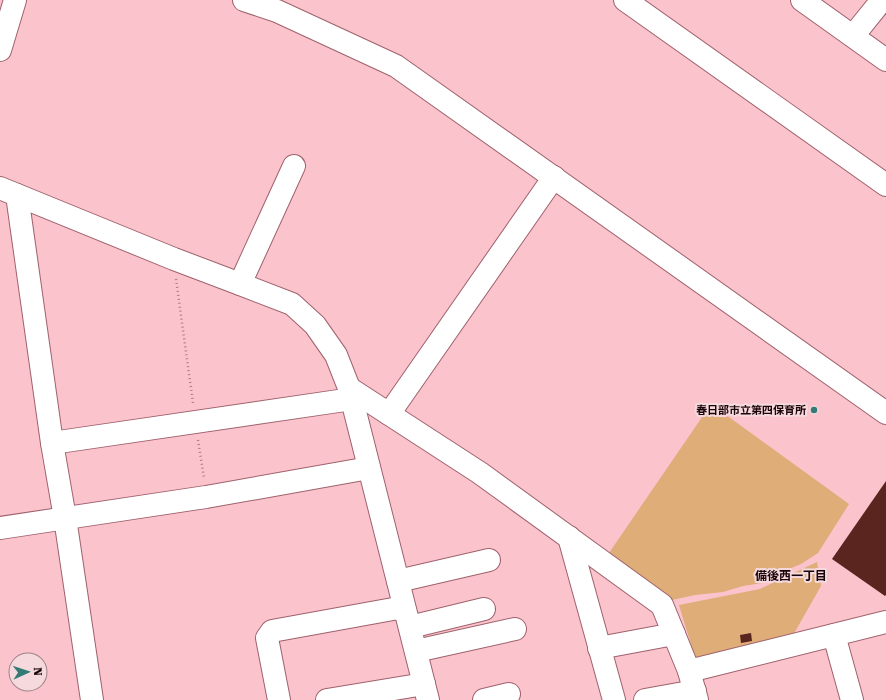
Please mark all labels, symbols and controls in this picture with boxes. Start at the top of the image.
place label: 春日部市立第四保育所 [696,404,806,417]
marker: 春日部市立第四保育所 [809,405,819,415]
district label: 備後西一丁目 [755,569,827,583]
north arrow [8,652,48,692]
text: N [31,667,44,677]

